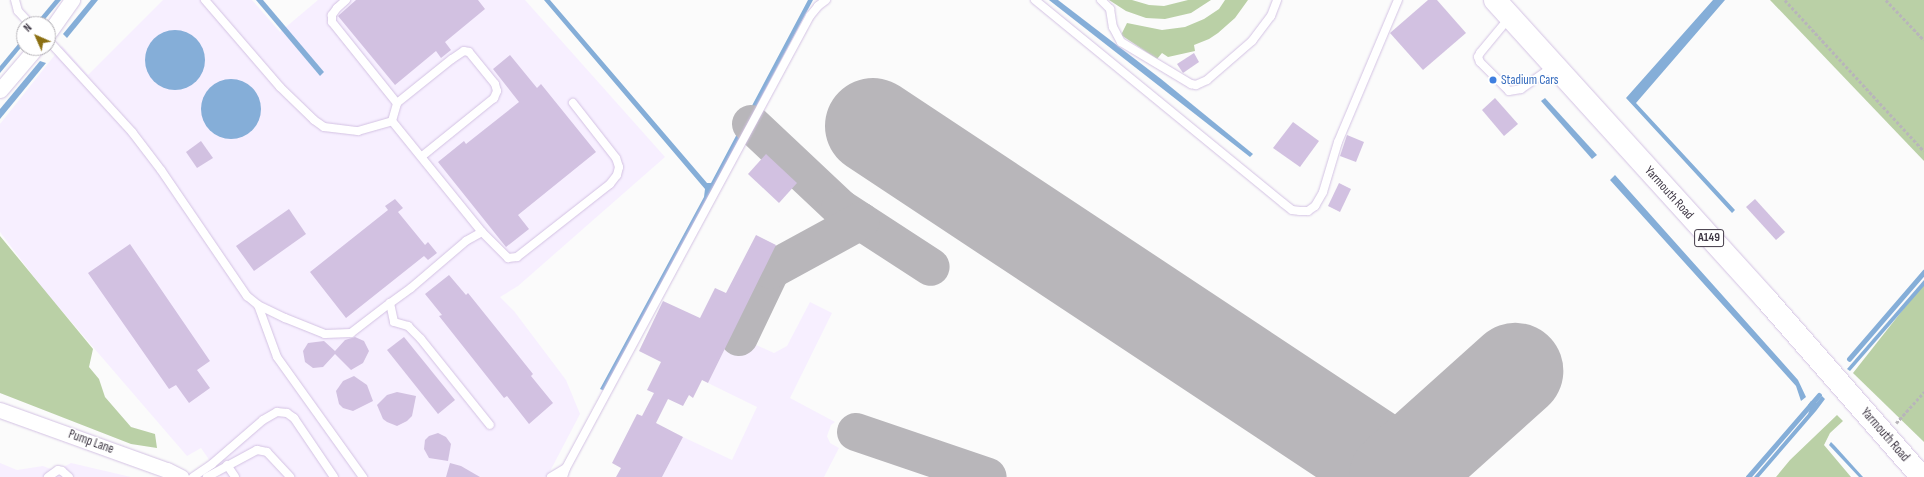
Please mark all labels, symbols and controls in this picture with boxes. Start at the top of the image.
north arrow [16,16,56,56]
text: N [21,21,35,35]
place label: Stadium Cars [1501,72,1558,88]
marker: Stadium Cars [1488,75,1498,85]
street label: Yarmouth Road [1641,163,1697,223]
road number: A149 [1694,228,1724,248]
street label: Yarmouth Road [1857,405,1913,465]
street label: Pump Lane [66,427,116,457]

